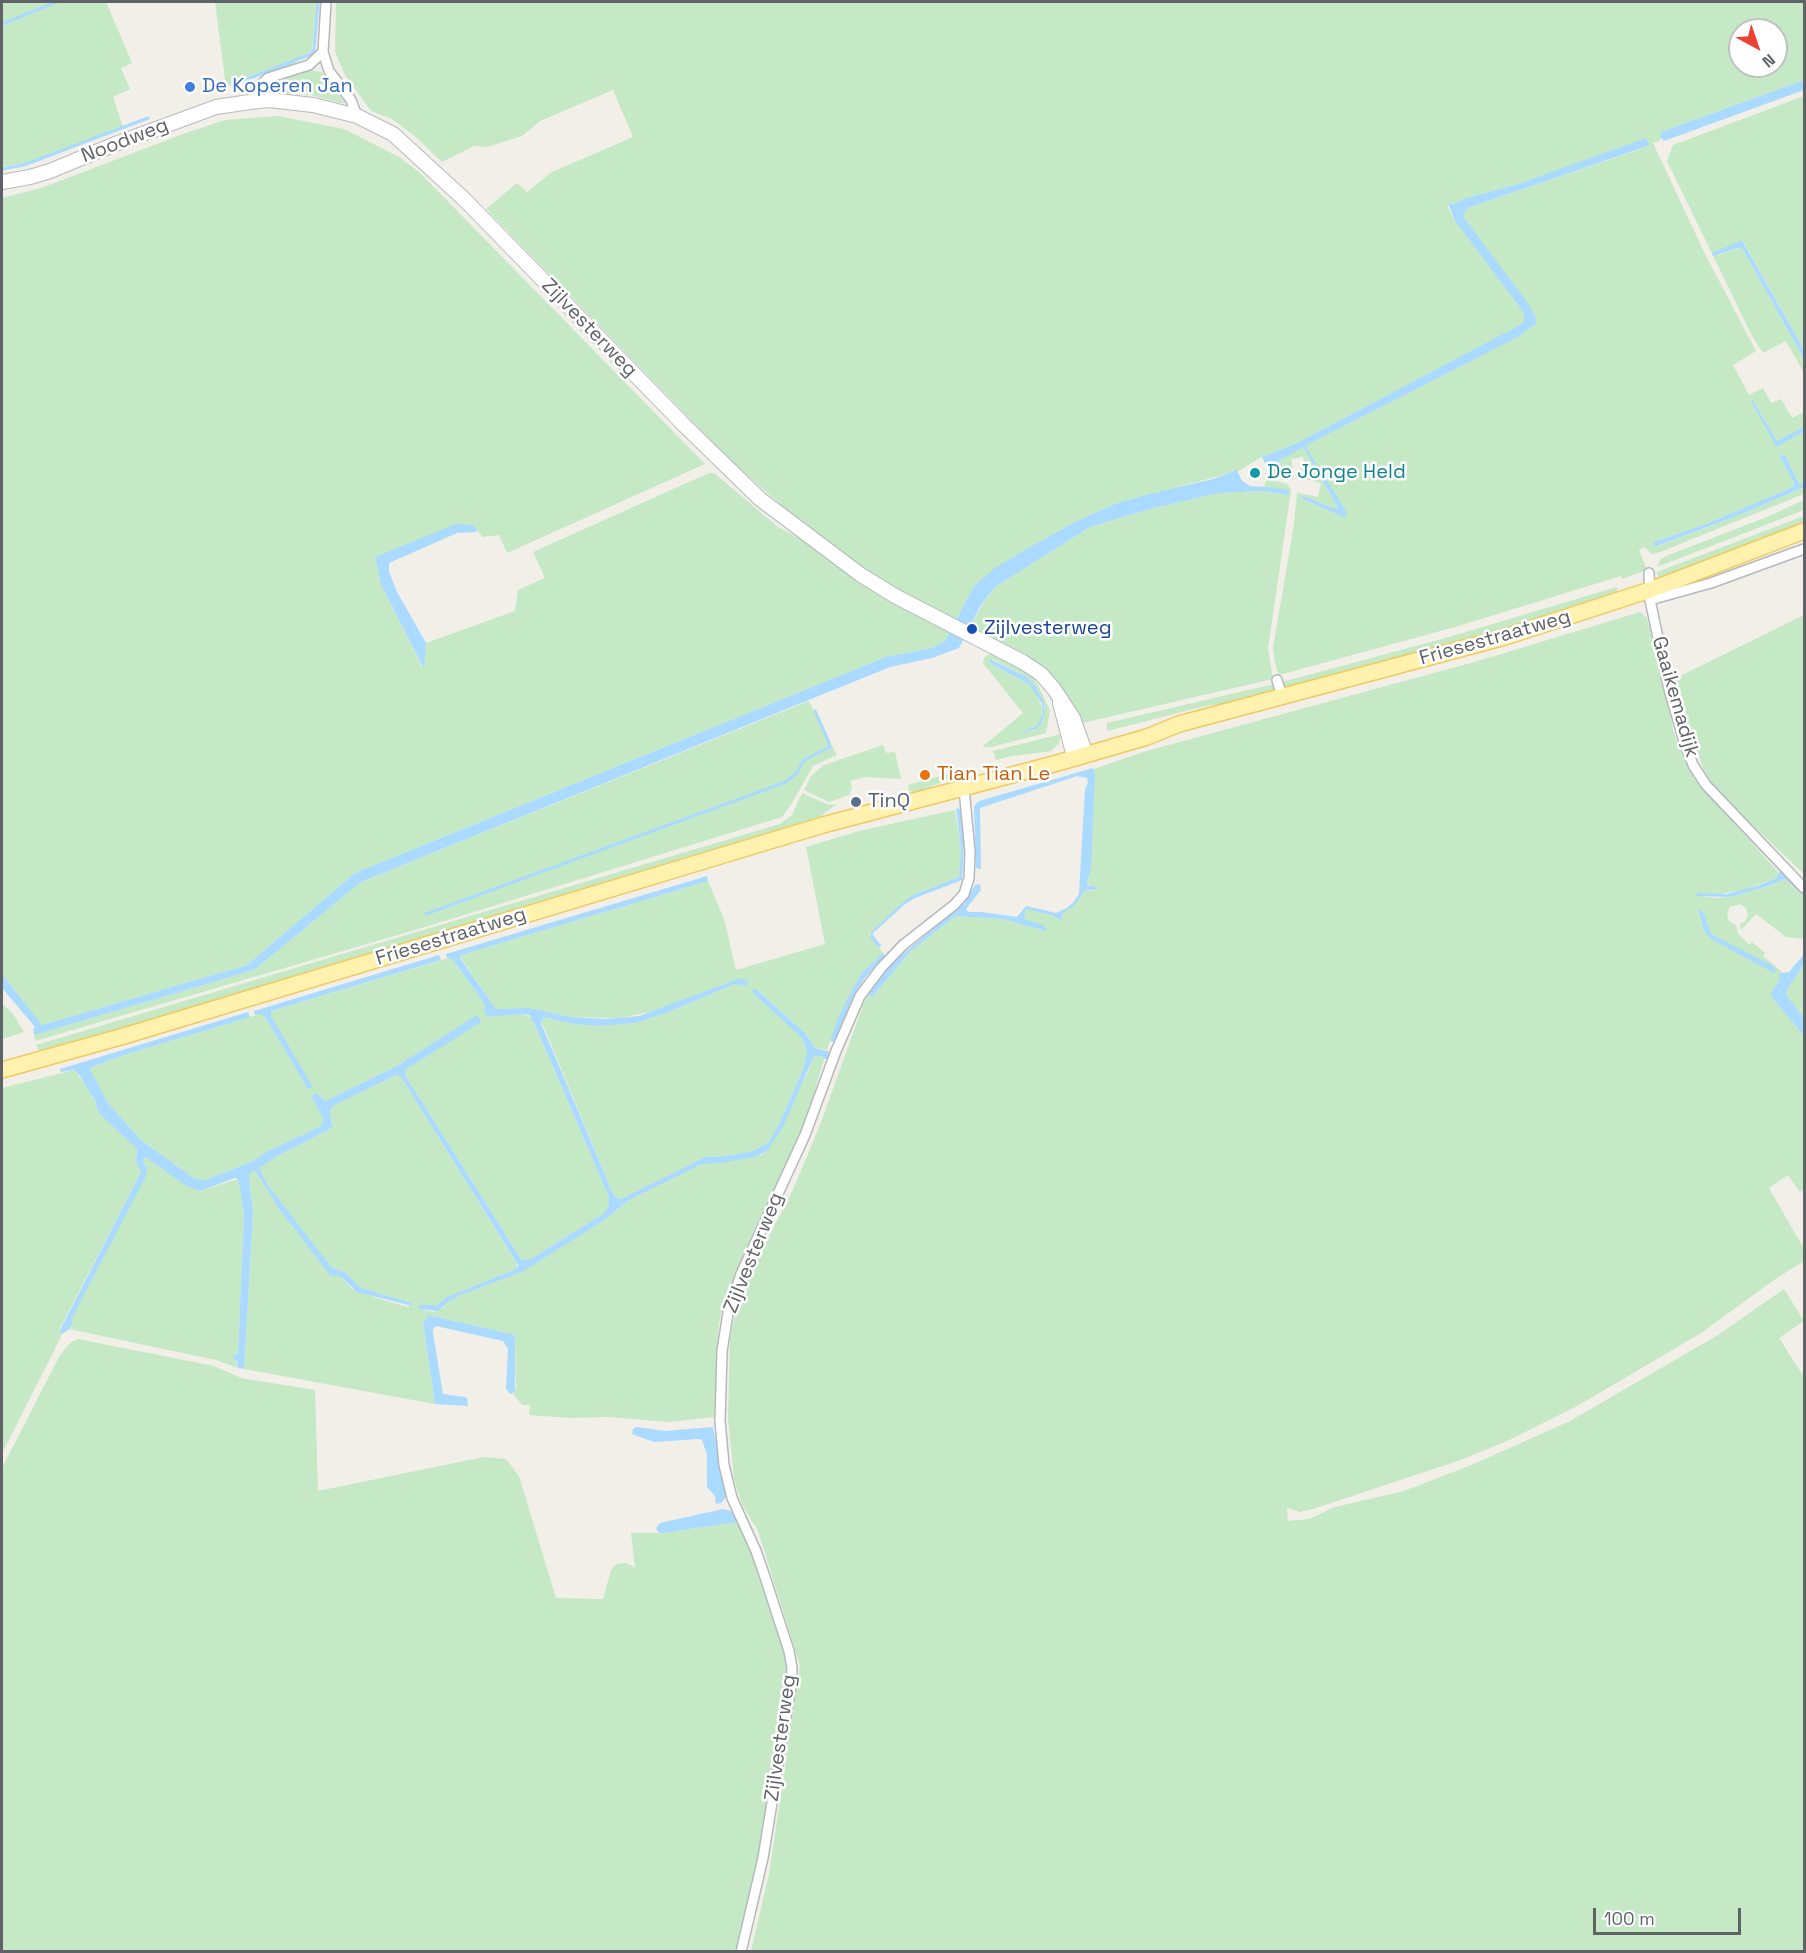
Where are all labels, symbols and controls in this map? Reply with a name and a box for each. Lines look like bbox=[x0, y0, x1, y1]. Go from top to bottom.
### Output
north arrow bbox=[1728, 18, 1788, 78]
text: N bbox=[1758, 49, 1779, 72]
place label: De Koperen Jan bbox=[202, 75, 353, 99]
marker: De Koperen Jan bbox=[183, 80, 197, 94]
street label: Noodweg bbox=[78, 113, 172, 169]
street label: Zijlvesterweg bbox=[536, 274, 642, 382]
place label: De Jonge Held bbox=[1267, 461, 1406, 485]
marker: De Jonge Held bbox=[1248, 466, 1262, 480]
street label: Friesestraatweg bbox=[1417, 605, 1573, 671]
place label: Zijlvesterweg bbox=[984, 617, 1112, 641]
marker: Zijlvesterweg bbox=[965, 622, 979, 636]
street label: Gaaikemadijk bbox=[1646, 634, 1704, 760]
place label: Tian Tian Le bbox=[937, 763, 1050, 787]
marker: Tian Tian Le bbox=[918, 768, 932, 782]
place label: TinQ bbox=[868, 790, 910, 814]
marker: TinQ bbox=[849, 795, 863, 809]
street label: Friesestraatweg bbox=[373, 903, 529, 971]
street label: Zijlvesterweg bbox=[719, 1189, 789, 1317]
street label: Zijlvesterweg bbox=[760, 1673, 802, 1803]
scale bar bbox=[1596, 1896, 1744, 1934]
text: 100 m bbox=[1604, 1907, 1655, 1930]

